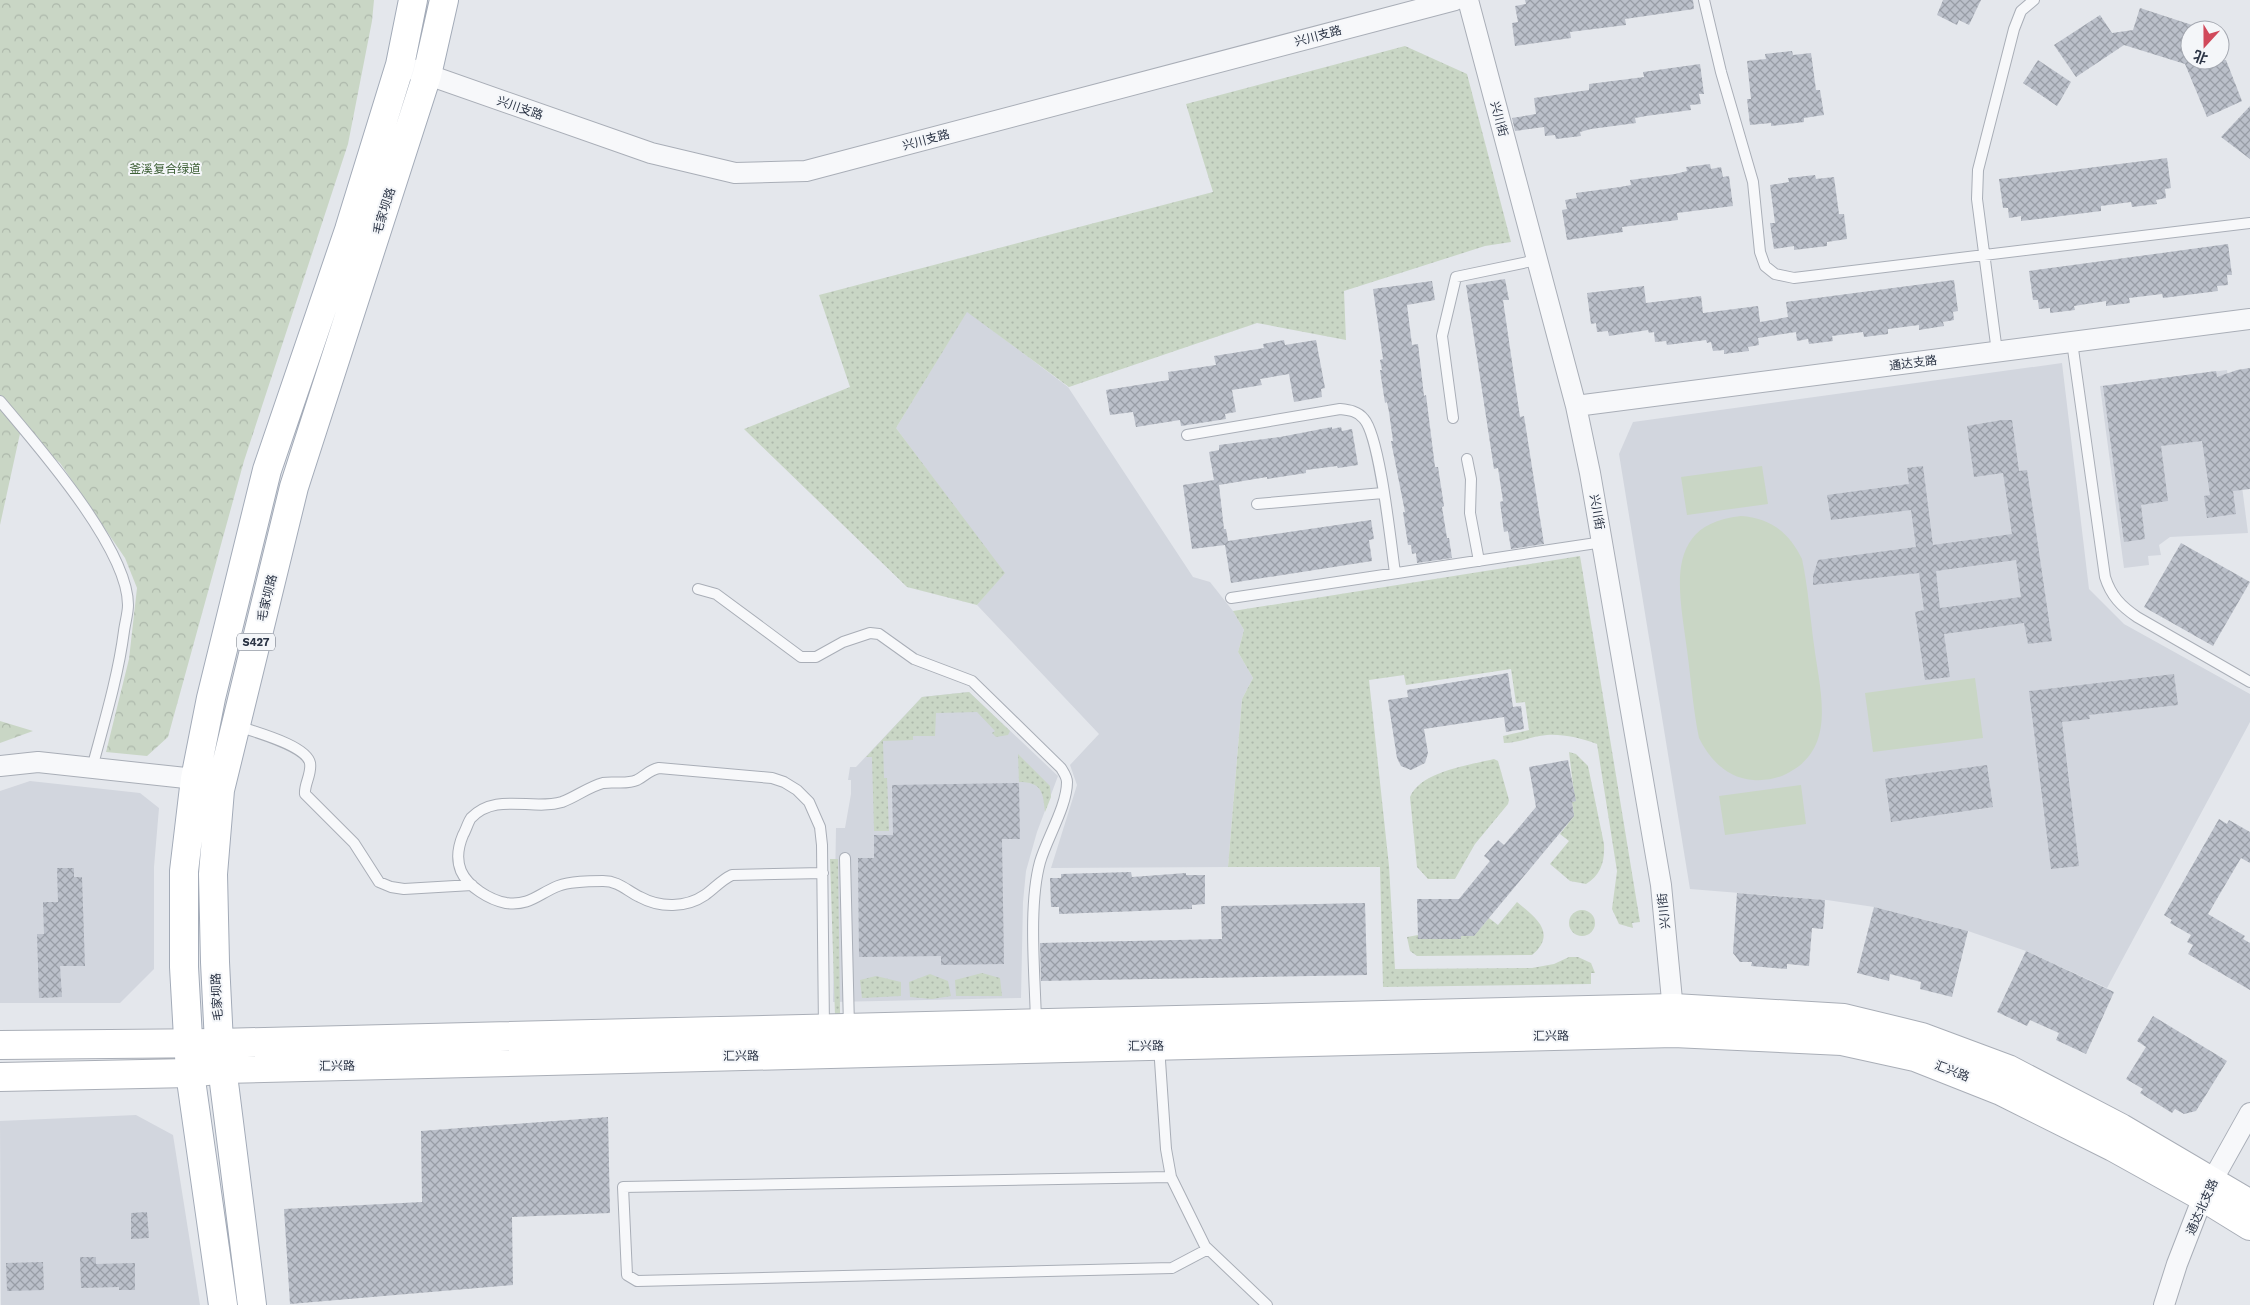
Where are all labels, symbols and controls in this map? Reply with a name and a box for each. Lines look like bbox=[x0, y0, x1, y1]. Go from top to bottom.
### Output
north arrow bbox=[2180, 20, 2230, 70]
street label: 兴川支路 bbox=[1293, 23, 1343, 49]
text: 北 bbox=[2191, 47, 2210, 67]
street label: 兴川支路 bbox=[495, 94, 545, 122]
street label: 兴川街 bbox=[1488, 100, 1510, 138]
street label: 兴川支路 bbox=[901, 127, 951, 153]
park label: 釜溪复合绿道 bbox=[129, 162, 201, 176]
street label: 毛家坝路 bbox=[370, 186, 398, 236]
street label: 通达支路 bbox=[1888, 353, 1938, 373]
street label: 兴川街 bbox=[1587, 493, 1607, 531]
street label: 毛家坝路 bbox=[254, 573, 280, 623]
road number: S427 bbox=[237, 634, 275, 650]
street label: 兴川街 bbox=[1655, 892, 1673, 930]
street label: 毛家坝路 bbox=[209, 973, 225, 1021]
street label: 汇兴路 bbox=[1533, 1029, 1569, 1043]
street label: 汇兴路 bbox=[1128, 1039, 1164, 1053]
street label: 汇兴路 bbox=[723, 1049, 759, 1063]
street label: 汇兴路 bbox=[1933, 1058, 1971, 1084]
street label: 汇兴路 bbox=[319, 1059, 355, 1073]
street label: 通达北支路 bbox=[2183, 1177, 2221, 1237]

